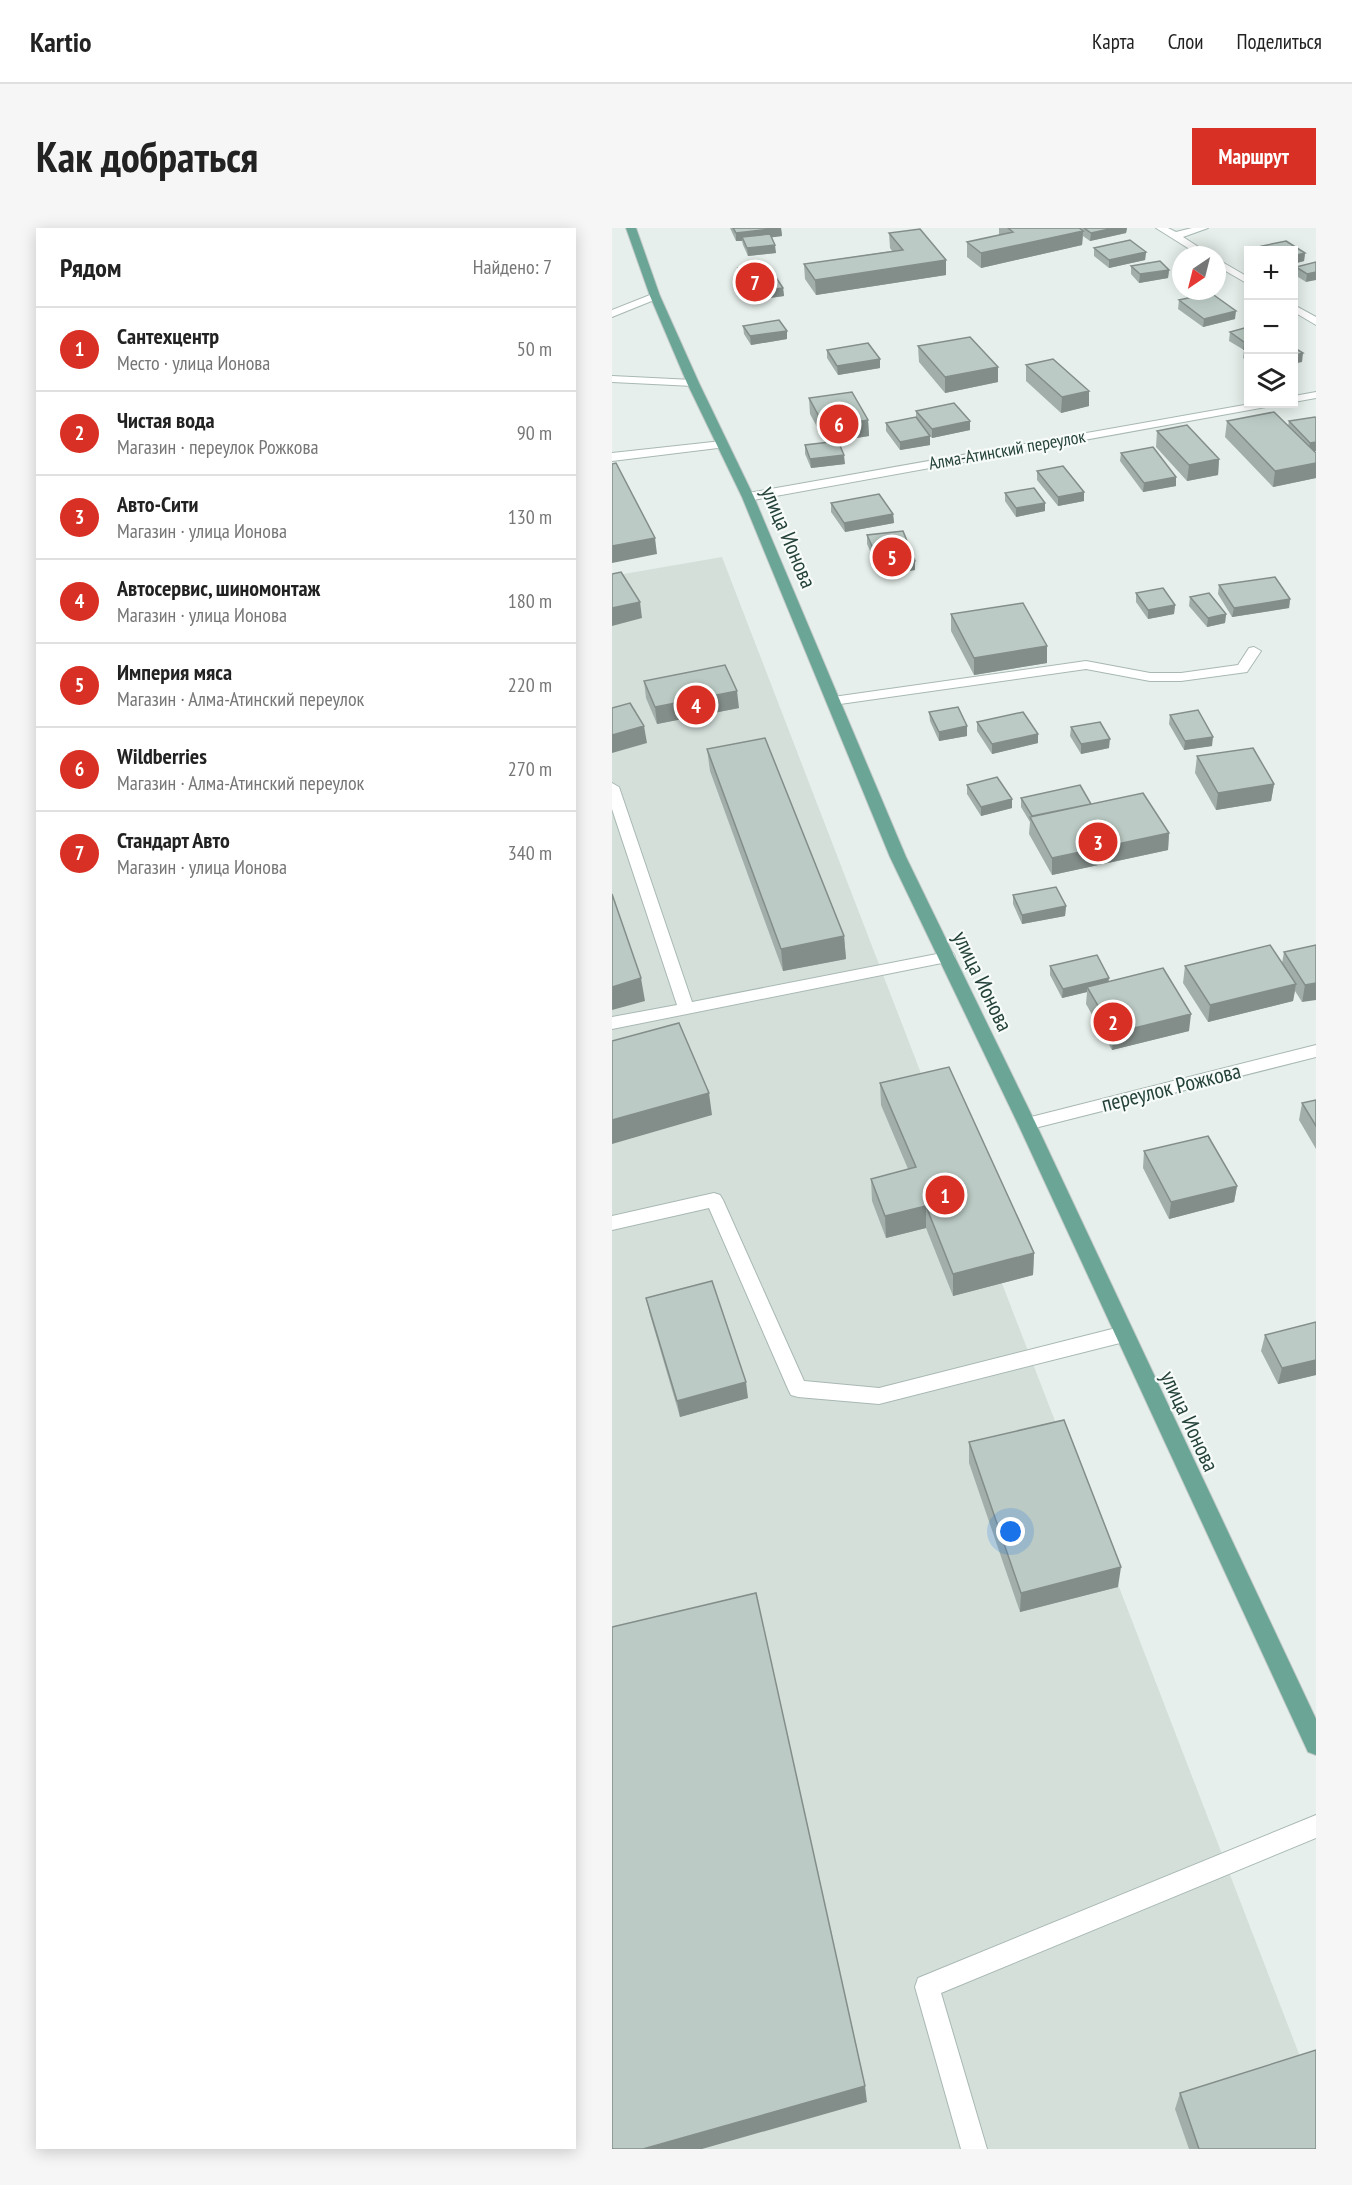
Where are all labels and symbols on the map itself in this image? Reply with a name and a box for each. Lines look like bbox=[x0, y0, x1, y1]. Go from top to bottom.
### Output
north arrow bbox=[1172, 246, 1226, 300]
pin: 7 bbox=[736, 260, 774, 304]
pin: 6 bbox=[820, 402, 858, 446]
street label: Алма-Атинский переулок bbox=[927, 424, 1087, 475]
street label: улица Ионова bbox=[755, 482, 823, 592]
pin: 5 bbox=[872, 534, 912, 580]
pin: 4 bbox=[676, 682, 716, 728]
pin: 3 bbox=[1078, 820, 1118, 864]
street label: улица Ионова bbox=[947, 926, 1019, 1036]
pin: 2 bbox=[1094, 1000, 1132, 1044]
street label: переулок Рожкова bbox=[1098, 1056, 1244, 1118]
pin: 1 bbox=[926, 1172, 964, 1218]
street label: улица Ионова bbox=[1154, 1366, 1226, 1476]
your location bbox=[996, 1517, 1025, 1546]

